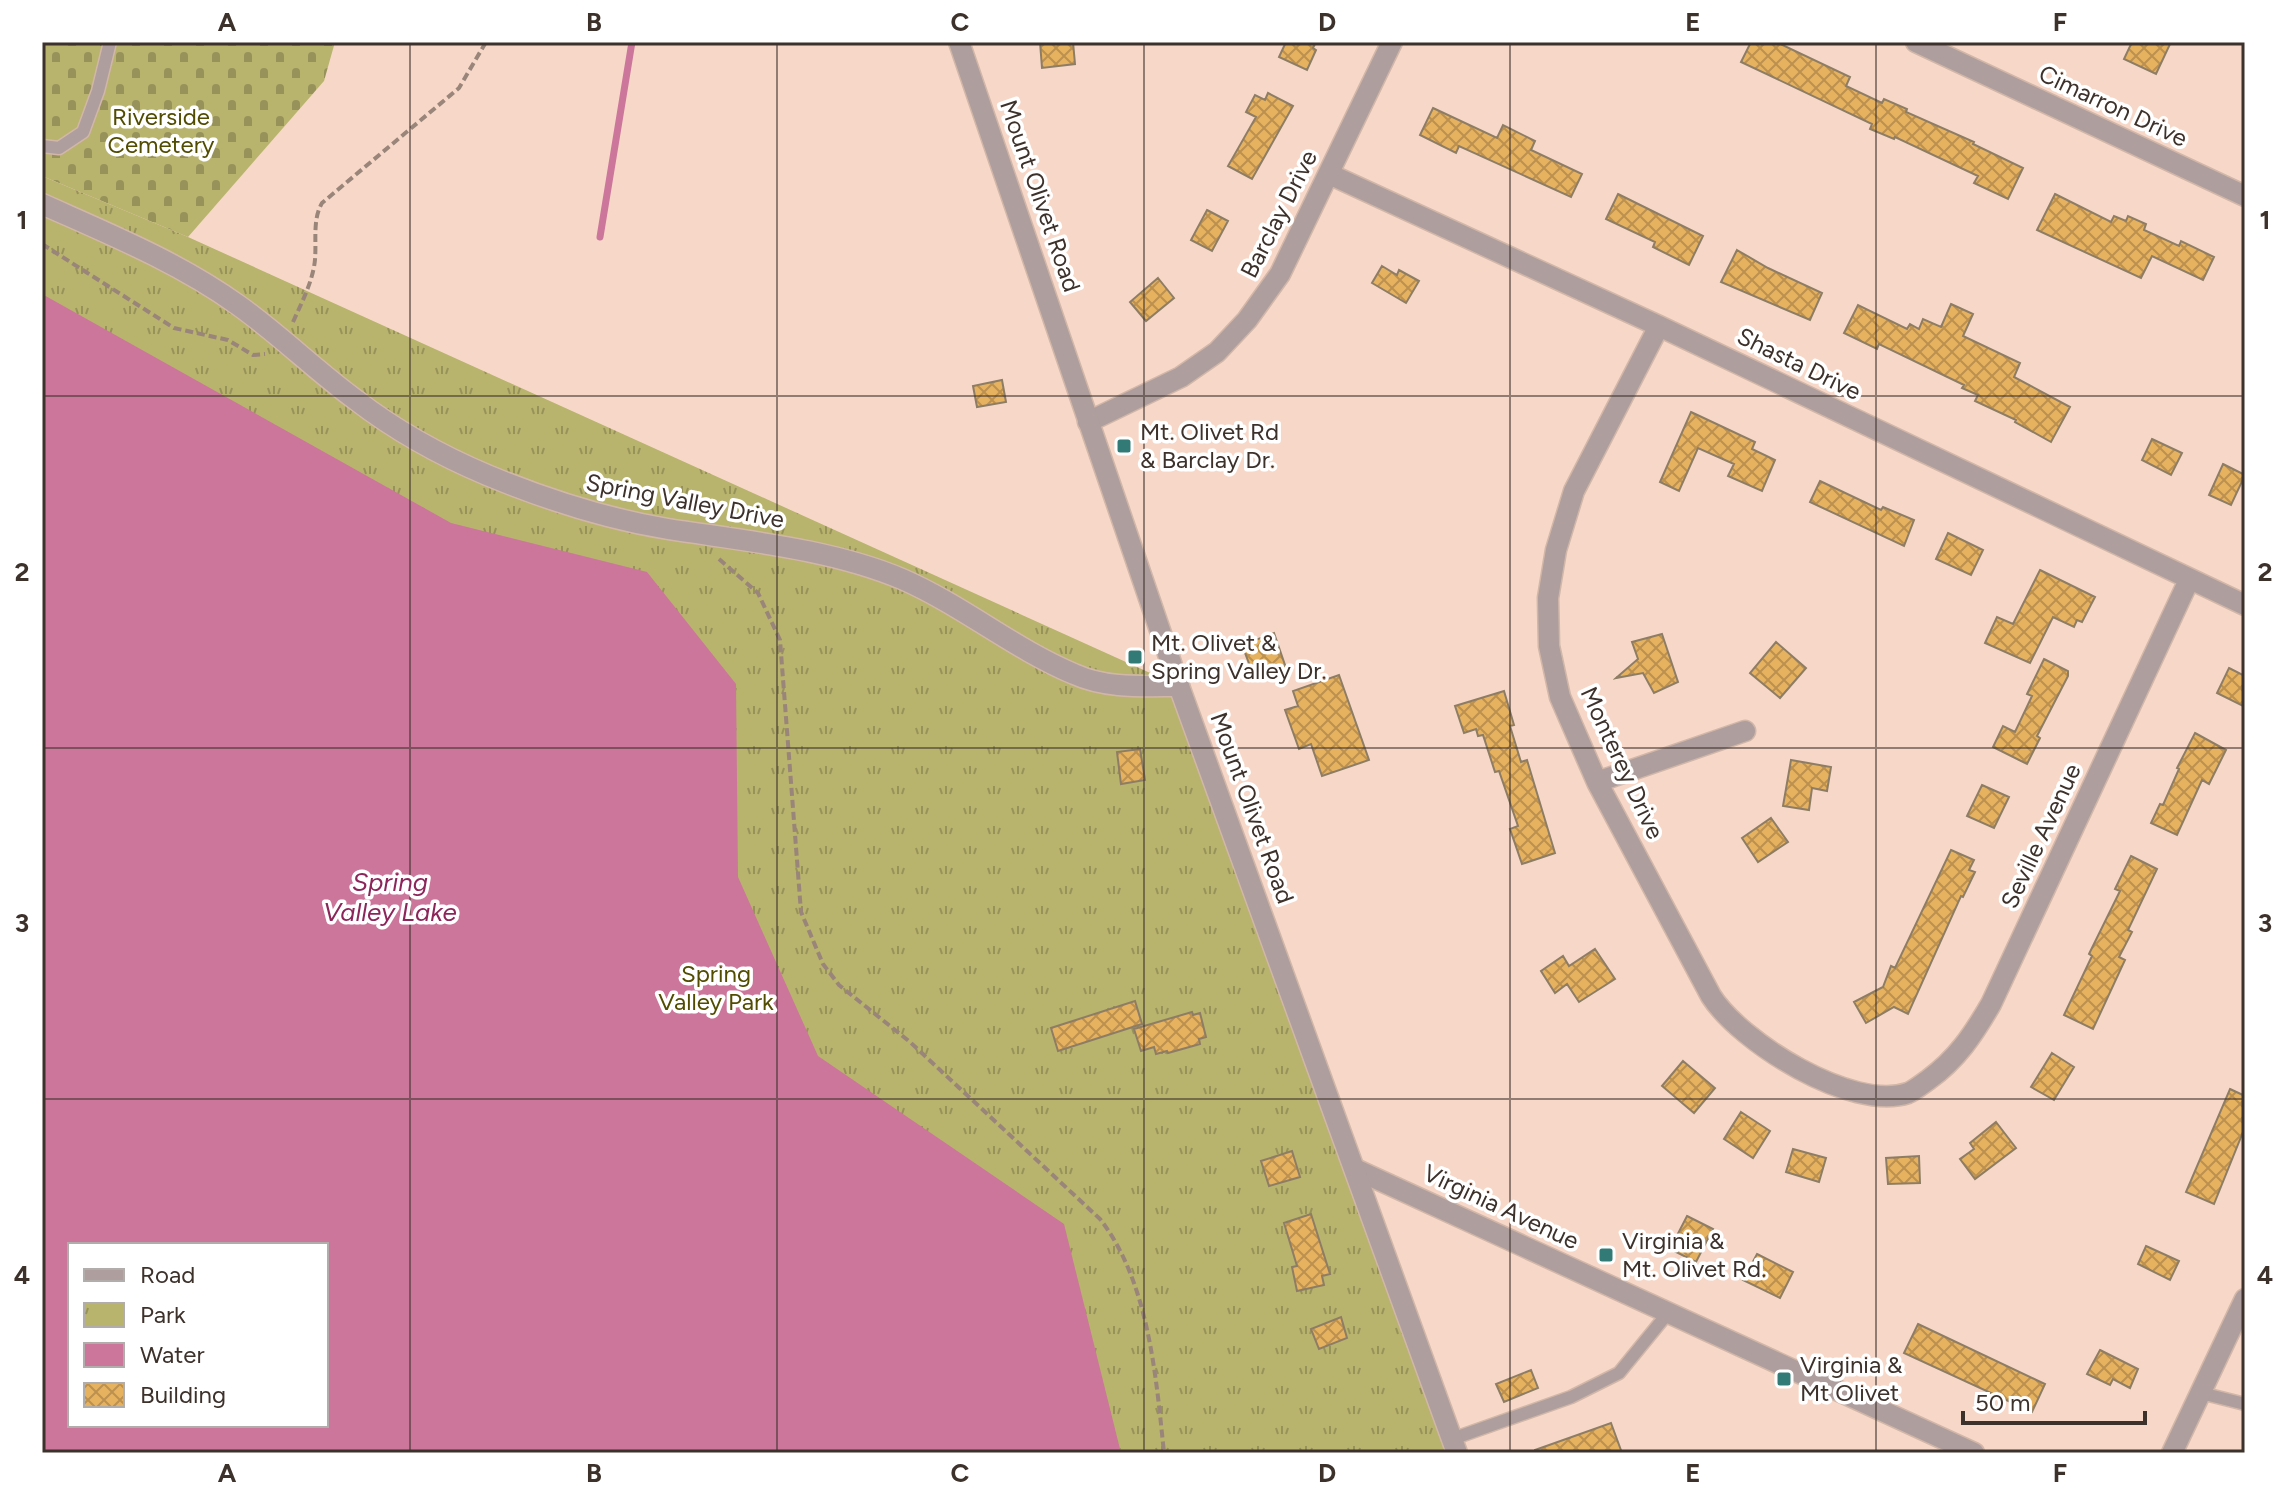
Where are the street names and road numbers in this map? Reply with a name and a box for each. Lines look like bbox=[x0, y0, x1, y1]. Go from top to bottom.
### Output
street label: Cimarron Drive bbox=[2034, 58, 2192, 153]
street label: Mount Olivet Road bbox=[994, 96, 1087, 296]
street label: Barclay Drive bbox=[1234, 145, 1323, 282]
street label: Shasta Drive bbox=[1733, 321, 1866, 406]
street label: Spring Valley Drive bbox=[584, 467, 787, 534]
street label: Monterey Drive bbox=[1575, 682, 1670, 844]
street label: Mount Olivet Road bbox=[1204, 708, 1300, 907]
street label: Seville Avenue bbox=[1994, 759, 2087, 913]
street label: Virginia Avenue bbox=[1419, 1158, 1584, 1255]

